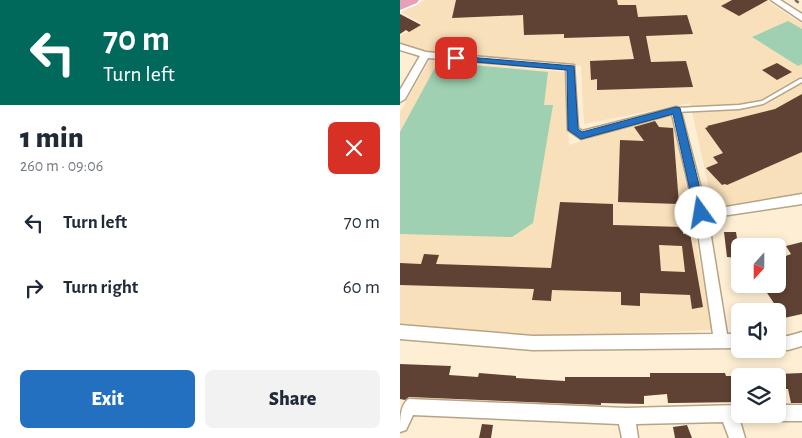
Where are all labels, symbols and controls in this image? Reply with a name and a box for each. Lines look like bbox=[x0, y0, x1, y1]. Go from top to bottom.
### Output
icon: left bbox=[20, 20, 85, 85]
text: 70 m bbox=[103, 22, 170, 57]
pin bbox=[435, 37, 477, 79]
icon: arrive bbox=[442, 44, 470, 72]
text: Turn left bbox=[103, 63, 175, 85]
button: close bbox=[328, 122, 380, 174]
text: 1 min bbox=[20, 123, 84, 153]
text: 260 m · 09:06 bbox=[20, 158, 103, 174]
position arrow bbox=[674, 186, 726, 238]
icon: left bbox=[20, 209, 48, 237]
text: Turn left bbox=[63, 213, 127, 232]
text: 70 m bbox=[344, 213, 380, 232]
north arrow bbox=[731, 238, 786, 292]
map controls bbox=[731, 238, 786, 423]
icon: right bbox=[20, 274, 48, 302]
text: Turn right bbox=[63, 278, 138, 297]
text: 60 m bbox=[343, 278, 380, 297]
button: sound bbox=[731, 303, 786, 358]
button: layers bbox=[731, 368, 786, 423]
button: Exit bbox=[20, 370, 195, 428]
button: Share bbox=[205, 370, 380, 428]

